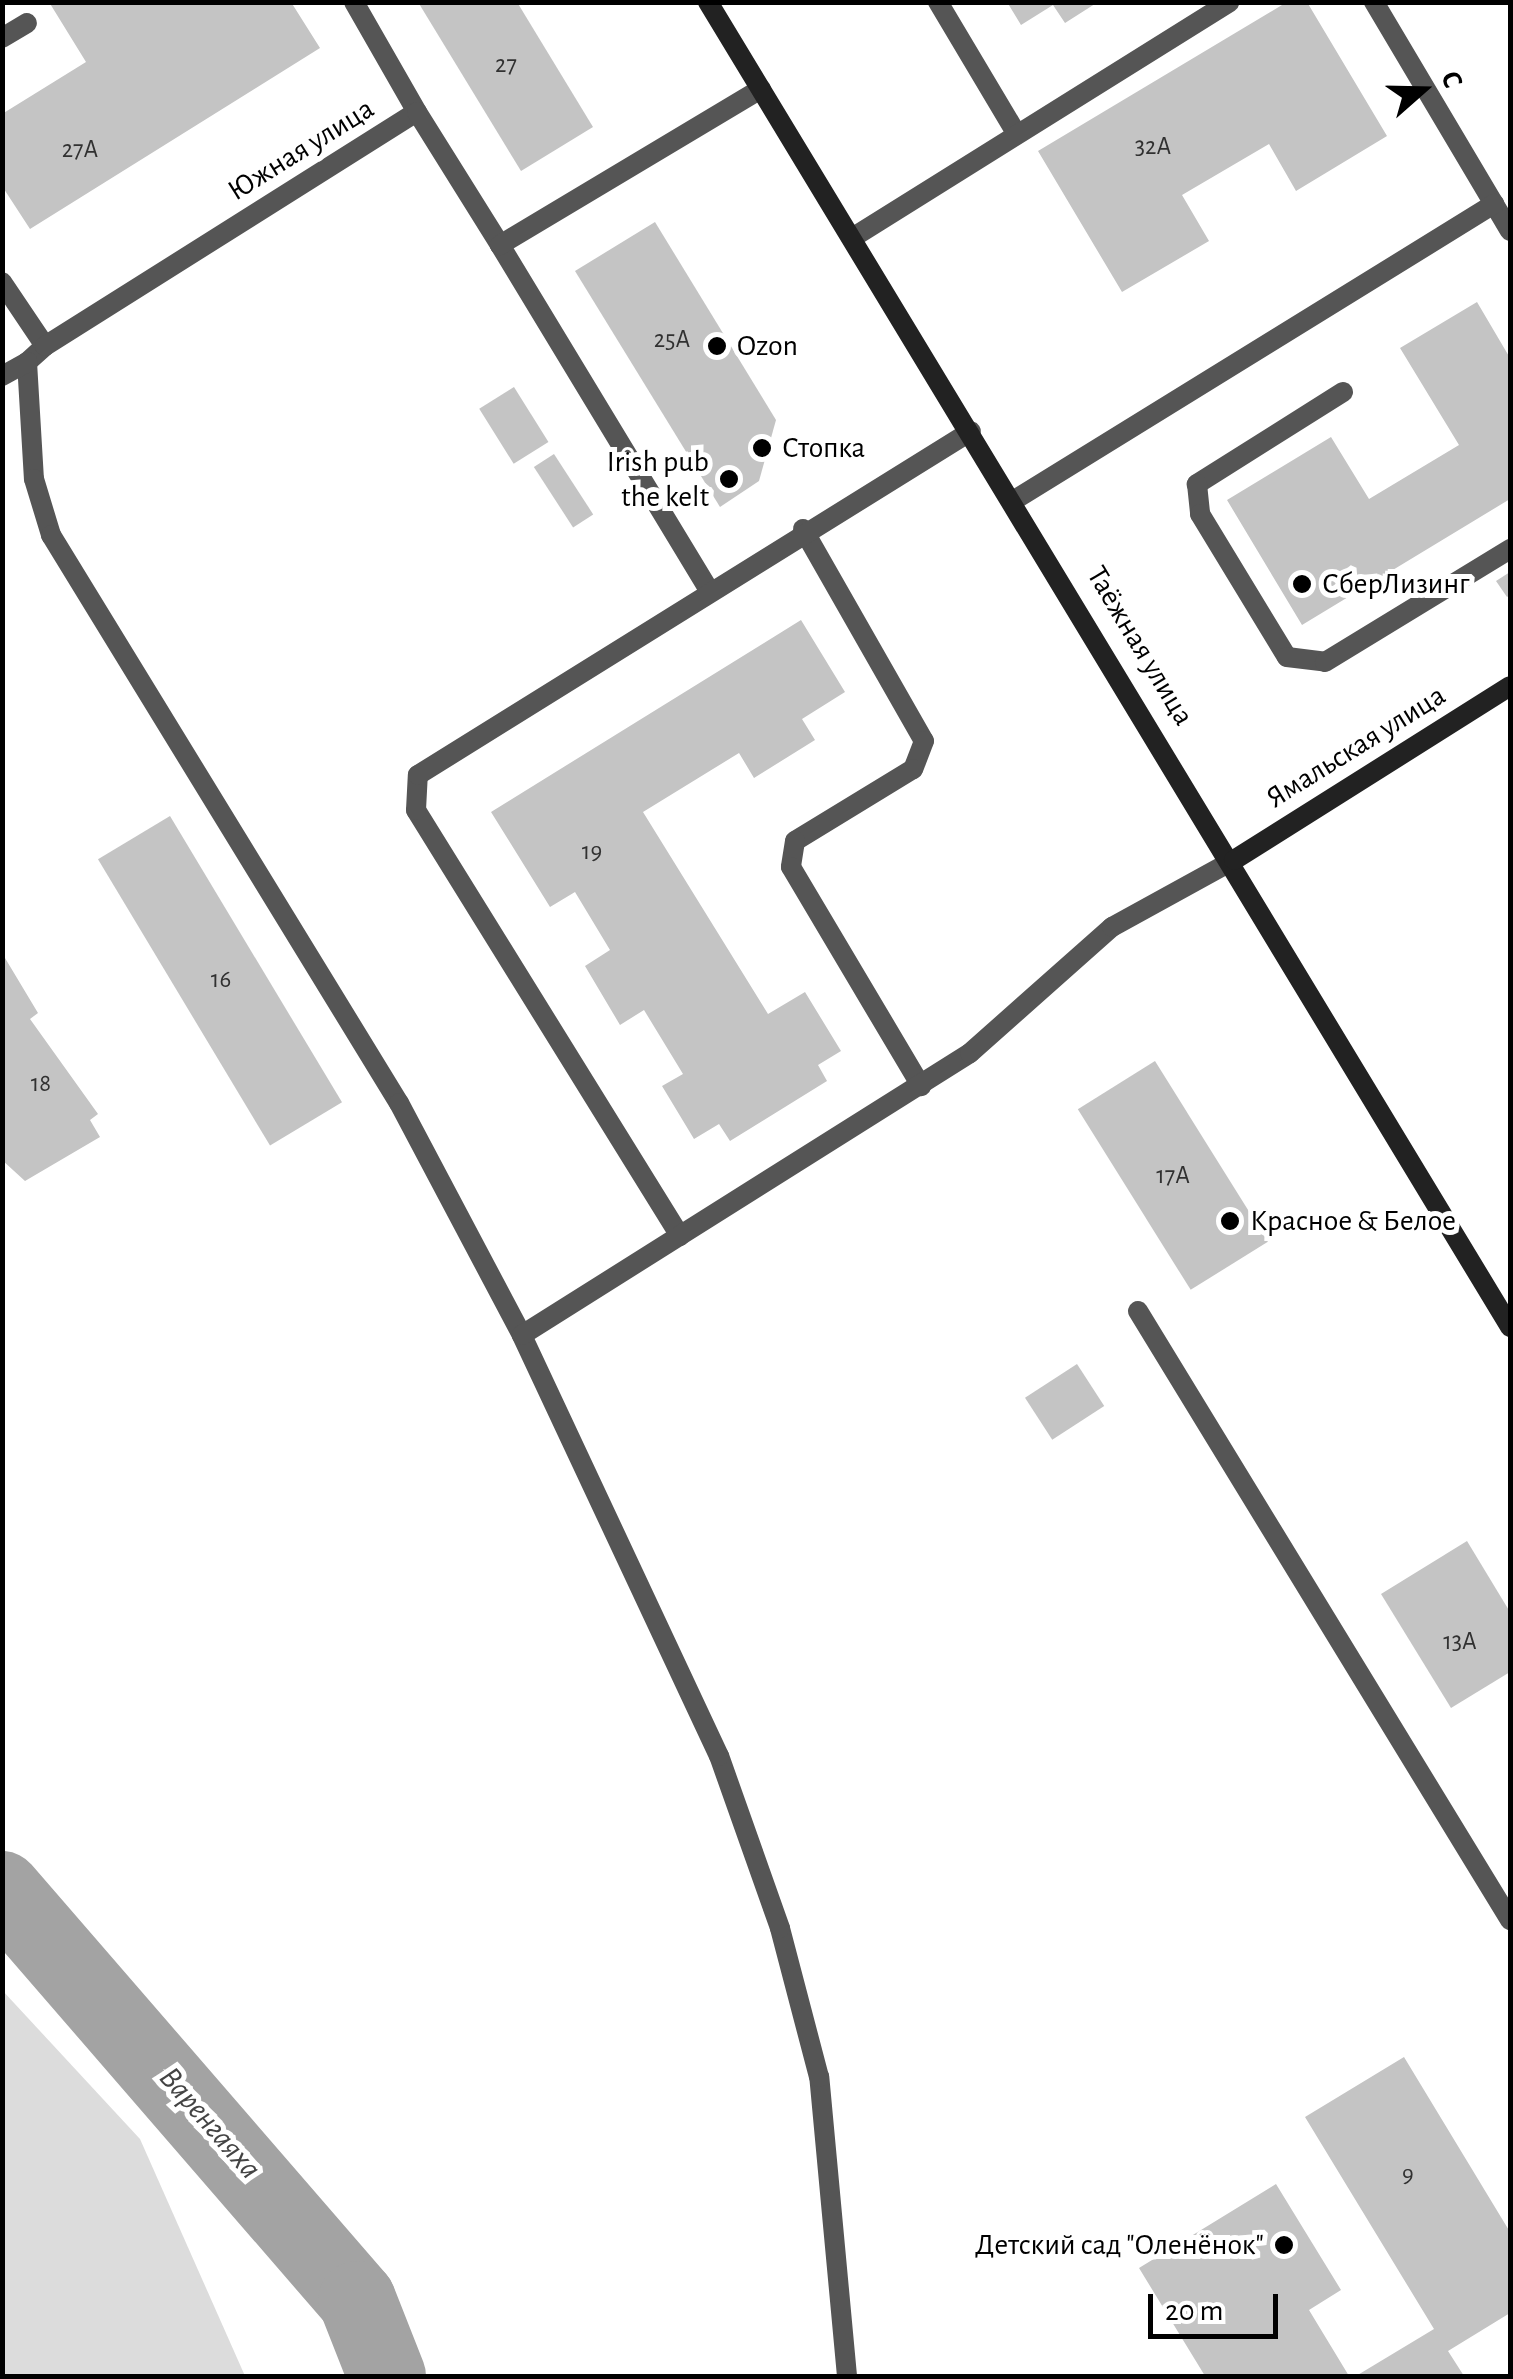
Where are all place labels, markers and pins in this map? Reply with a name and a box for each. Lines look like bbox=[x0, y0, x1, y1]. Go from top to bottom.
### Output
place label: Ozon bbox=[737, 328, 798, 364]
marker: Ozon bbox=[706, 335, 728, 357]
place label: Стопка bbox=[782, 430, 865, 466]
marker: Стопка bbox=[751, 437, 773, 459]
place label: Irish pub the kelt bbox=[607, 444, 709, 514]
marker: Irish pub the kelt bbox=[718, 468, 740, 490]
place label: СберЛизинг bbox=[1322, 566, 1469, 602]
marker: СберЛизинг bbox=[1291, 573, 1313, 595]
place label: Красное & Белое bbox=[1250, 1203, 1456, 1239]
marker: Красное & Белое bbox=[1219, 1210, 1241, 1232]
place label: Детский сад "Оленёнок" bbox=[975, 2227, 1264, 2263]
marker: Детский сад "Оленёнок" bbox=[1273, 2234, 1295, 2256]

